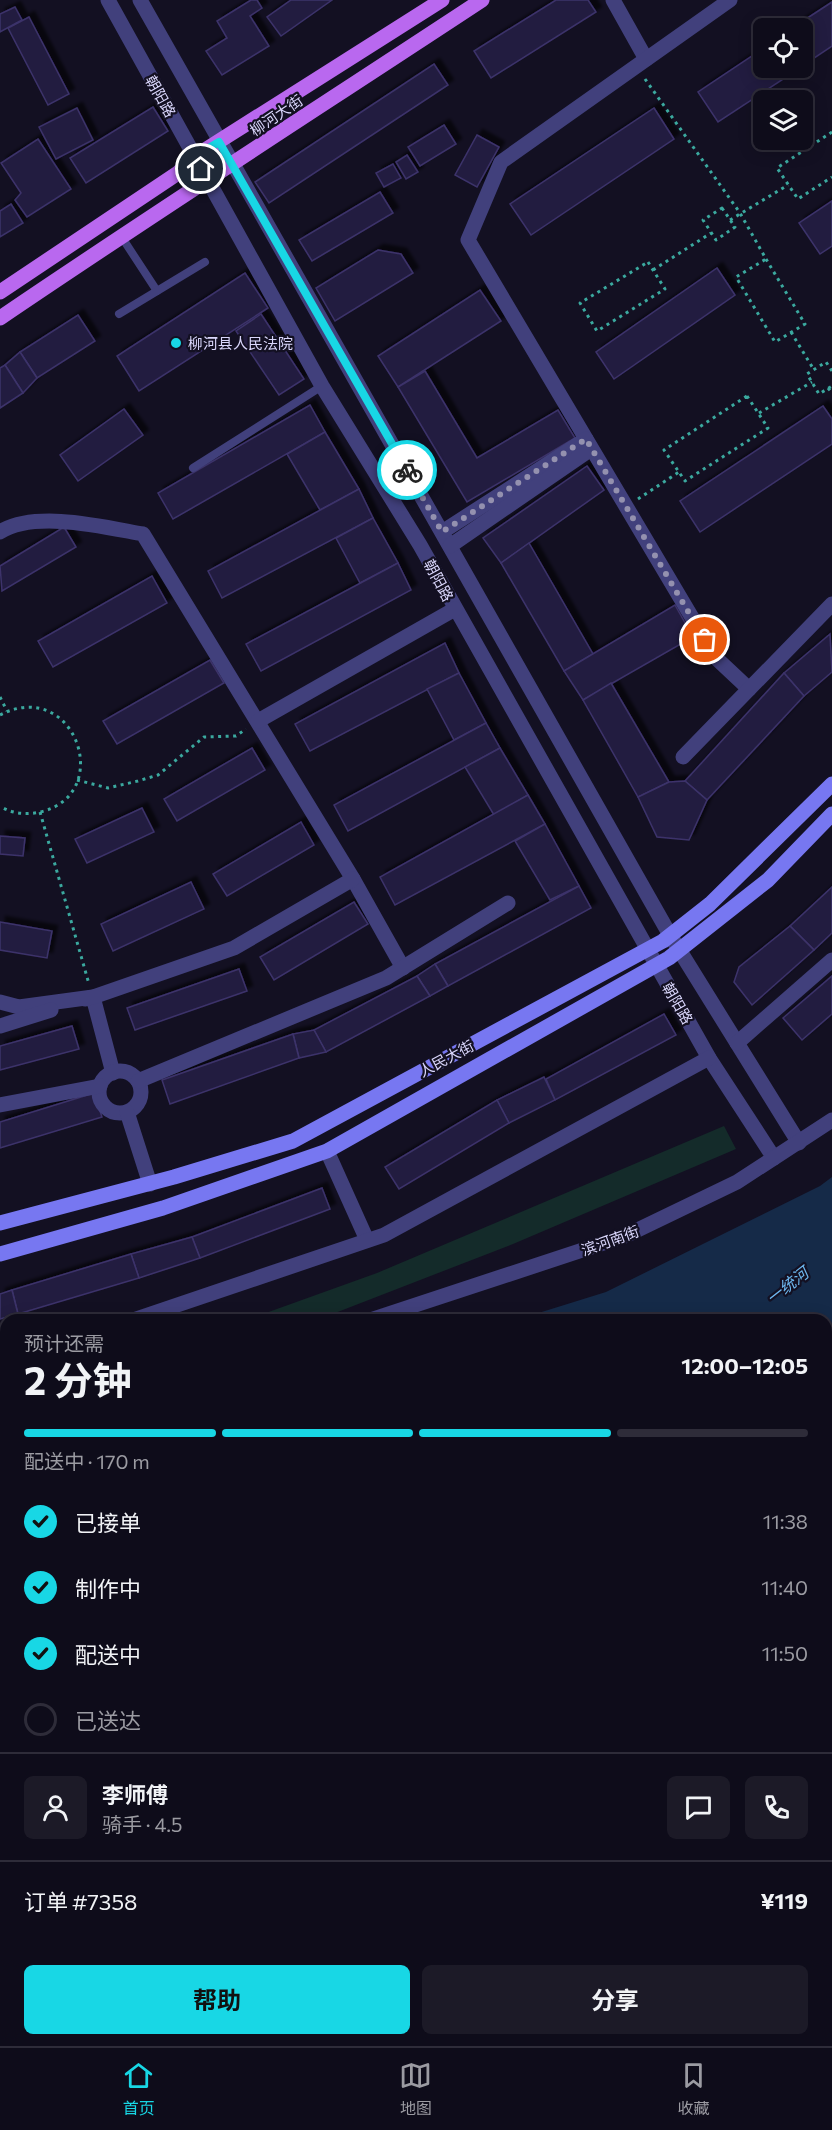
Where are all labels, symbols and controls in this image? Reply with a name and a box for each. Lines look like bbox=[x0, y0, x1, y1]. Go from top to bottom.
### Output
map controls bbox=[753, 18, 813, 150]
button: locate bbox=[753, 18, 813, 78]
street label: 朝阳路 bbox=[142, 72, 180, 120]
button: layers bbox=[753, 90, 813, 150]
street label: 柳河大街 bbox=[246, 91, 306, 139]
pin bbox=[175, 143, 226, 194]
icon: home bbox=[184, 152, 217, 185]
place label: 柳河县人民法院 bbox=[188, 334, 293, 352]
marker: 柳河县人民法院 bbox=[169, 336, 183, 350]
courier bbox=[377, 440, 437, 500]
icon: bike bbox=[391, 454, 424, 487]
street label: 朝阳路 bbox=[420, 556, 458, 604]
pin bbox=[679, 614, 730, 665]
icon: bag bbox=[688, 623, 721, 656]
street label: 朝阳路 bbox=[659, 979, 697, 1027]
street label: 人民大街 bbox=[415, 1036, 477, 1080]
street label: 滨河南街 bbox=[579, 1221, 641, 1259]
water label: 一统河 bbox=[762, 1261, 814, 1307]
text: 预计还需 bbox=[24, 1331, 104, 1355]
text: 12:00–12:05 bbox=[681, 1352, 808, 1379]
text: 2 分钟 bbox=[24, 1355, 132, 1403]
text: 配送中 · 170 m bbox=[24, 1449, 150, 1473]
icon: check bbox=[24, 1505, 57, 1538]
text: 已接单 bbox=[75, 1509, 141, 1536]
text: 11:38 bbox=[763, 1509, 808, 1533]
icon: check bbox=[24, 1571, 57, 1604]
text: 制作中 bbox=[75, 1575, 141, 1602]
text: 11:40 bbox=[761, 1575, 808, 1599]
icon: check bbox=[24, 1637, 57, 1670]
text: 配送中 bbox=[75, 1641, 141, 1668]
text: 11:50 bbox=[762, 1641, 808, 1665]
text: 已送达 bbox=[75, 1707, 141, 1734]
button: person bbox=[24, 1776, 87, 1839]
button: chat bbox=[667, 1776, 730, 1839]
button: phone bbox=[745, 1776, 808, 1839]
text: 李师傅 bbox=[102, 1781, 168, 1808]
text: 骑手 · 4.5 bbox=[102, 1812, 182, 1836]
text: ¥119 bbox=[760, 1887, 808, 1914]
text: 订单 #7358 bbox=[24, 1888, 137, 1915]
button: 帮助 bbox=[24, 1965, 410, 2034]
button: 分享 bbox=[422, 1965, 808, 2034]
tab: 首页 bbox=[122, 2059, 155, 2119]
tab: 地图 bbox=[399, 2059, 432, 2119]
tab: 收藏 bbox=[677, 2059, 710, 2119]

